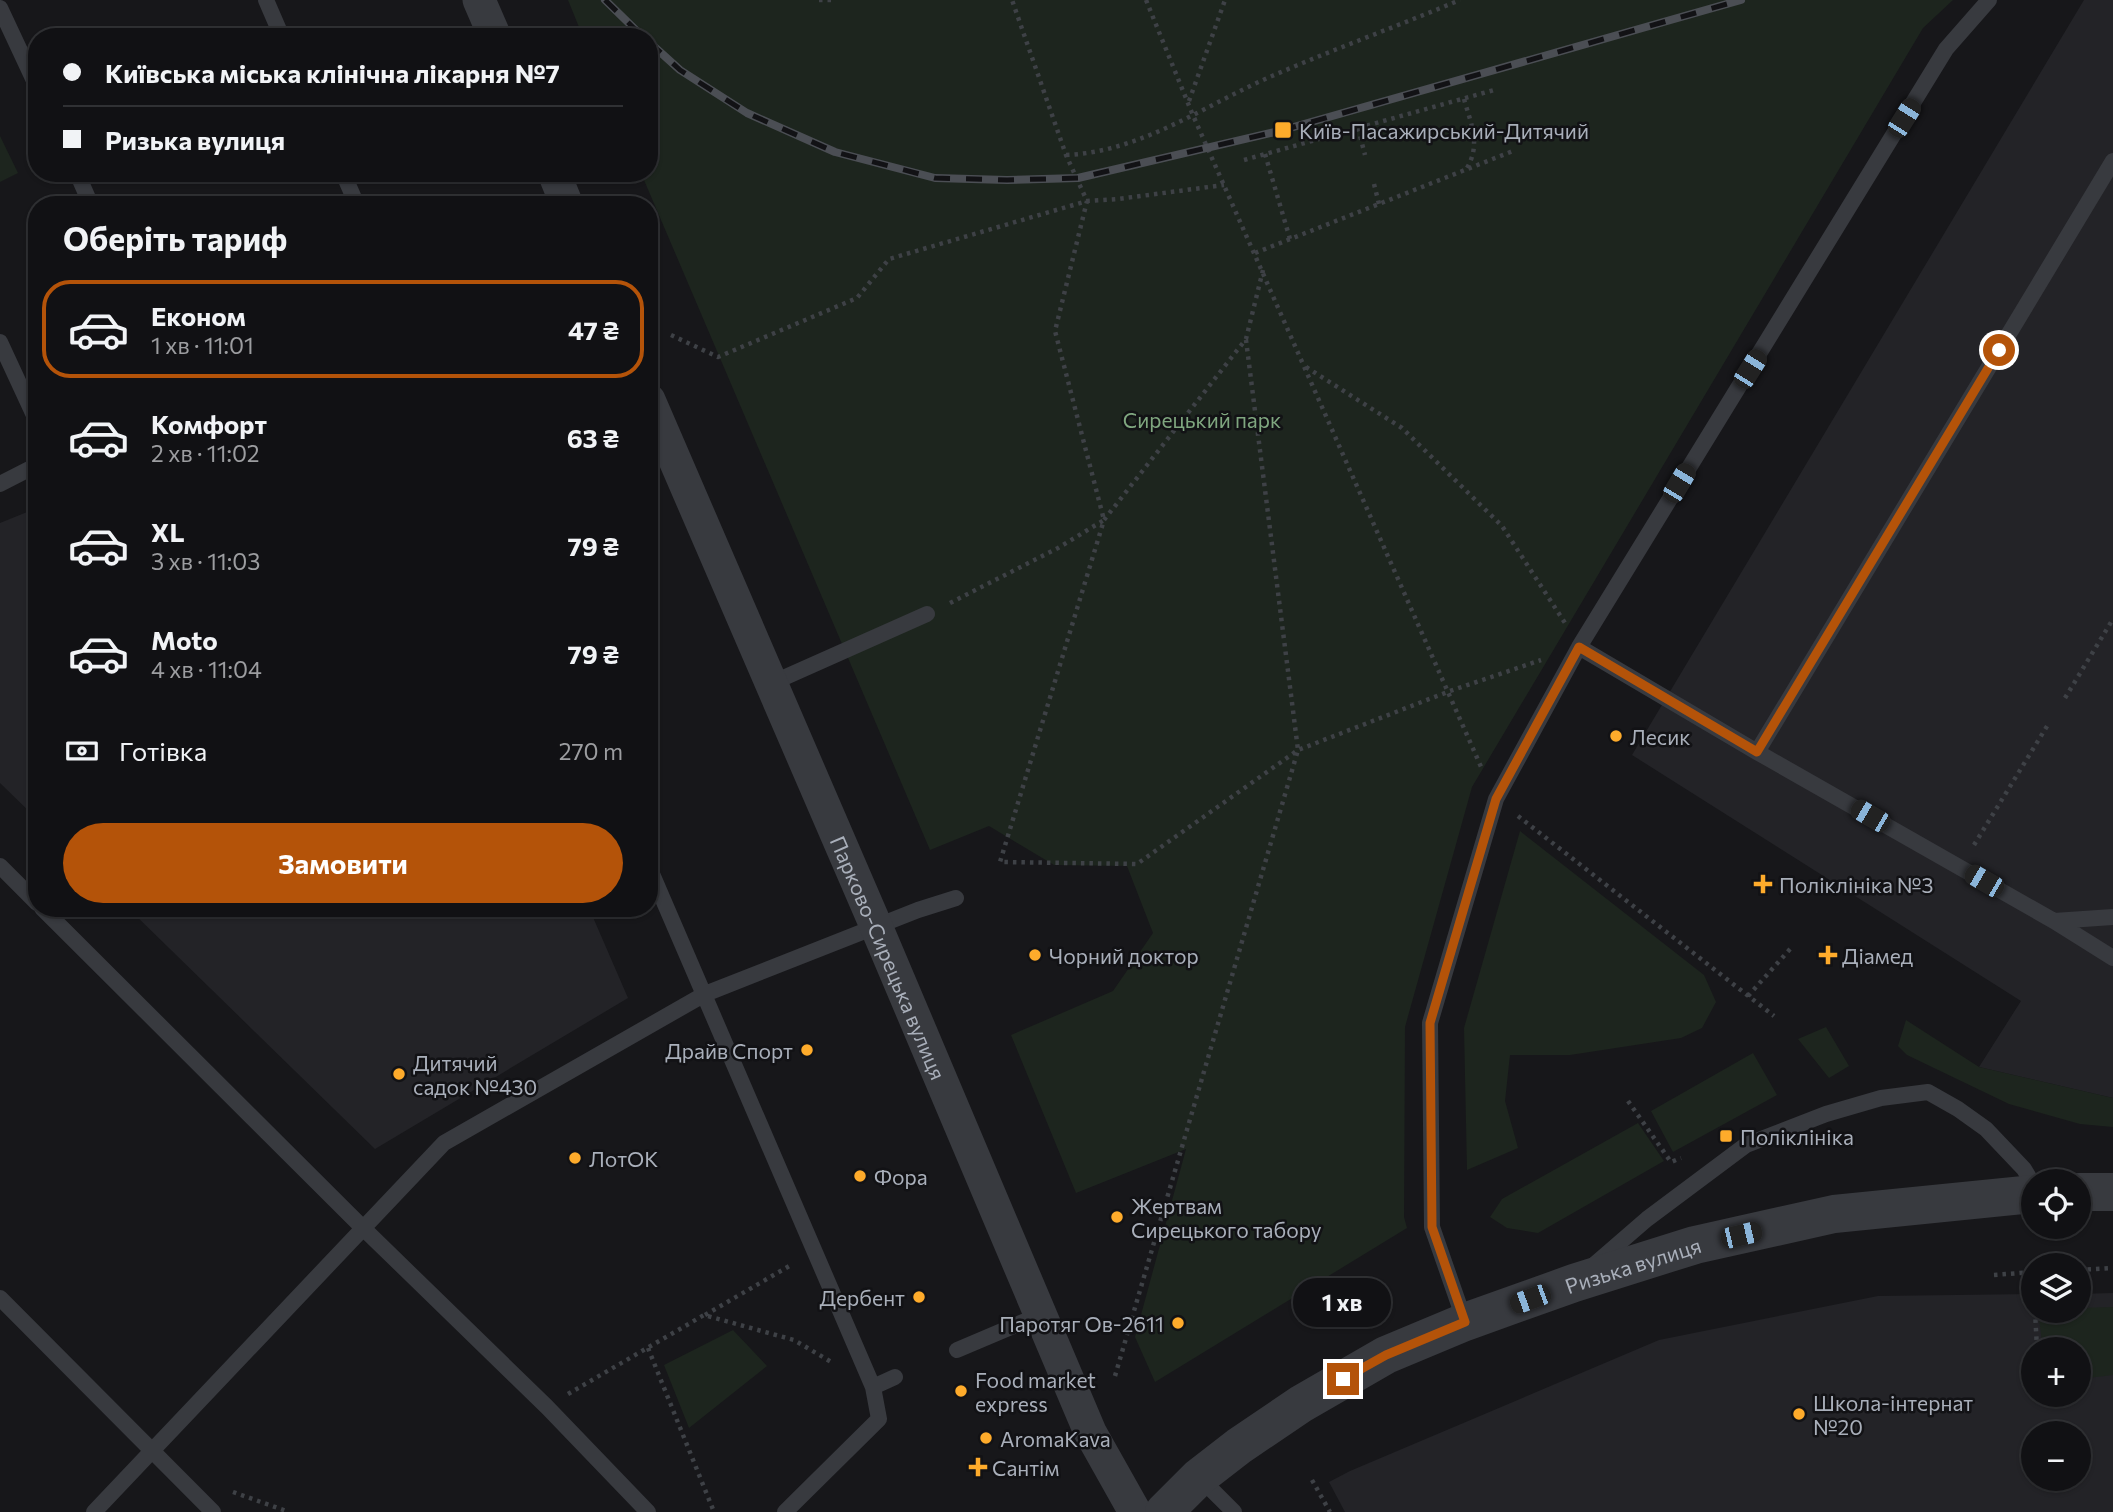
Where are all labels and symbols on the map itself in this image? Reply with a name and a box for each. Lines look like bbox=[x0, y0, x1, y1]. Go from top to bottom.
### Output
car bbox=[1884, 95, 1925, 141]
place label: Київ-Пасажирський-Дитячий bbox=[1299, 118, 1589, 143]
marker: Київ-Пасажирський-Дитячий bbox=[1273, 120, 1293, 140]
route start bbox=[1983, 334, 2015, 366]
car bbox=[1730, 346, 1771, 392]
park label: Сирецький парк bbox=[1123, 407, 1281, 432]
car bbox=[1660, 460, 1699, 506]
place label: Лесик bbox=[1630, 724, 1691, 749]
marker: Лесик bbox=[1608, 728, 1624, 744]
car bbox=[1847, 796, 1894, 836]
street label: Парково-Сирецька вулиця bbox=[826, 832, 952, 1083]
car bbox=[1961, 861, 2008, 901]
place label: Поліклініка №3 bbox=[1779, 872, 1933, 897]
marker: Поліклініка №3 bbox=[1753, 874, 1773, 894]
place label: Чорний доктор bbox=[1049, 943, 1199, 968]
place label: Діамед bbox=[1842, 943, 1913, 968]
marker: Чорний доктор bbox=[1027, 947, 1043, 963]
marker: Діамед bbox=[1820, 947, 1836, 963]
place label: Драйв Спорт bbox=[665, 1038, 793, 1063]
marker: Драйв Спорт bbox=[799, 1042, 815, 1058]
place label: Дитячий садок №430 bbox=[413, 1050, 537, 1099]
marker: Дитячий садок №430 bbox=[391, 1066, 407, 1082]
place label: Поліклініка bbox=[1740, 1124, 1854, 1149]
marker: Поліклініка bbox=[1718, 1128, 1734, 1144]
place label: ЛотОК bbox=[589, 1146, 658, 1171]
marker: ЛотОК bbox=[567, 1150, 583, 1166]
place label: Фора bbox=[874, 1164, 928, 1189]
marker: Фора bbox=[852, 1168, 868, 1184]
place label: Жертвам Сирецького табору bbox=[1131, 1193, 1322, 1242]
marker: Жертвам Сирецького табору bbox=[1109, 1209, 1125, 1225]
car bbox=[1719, 1220, 1764, 1250]
street label: Ризька вулиця bbox=[1561, 1232, 1704, 1298]
callout: 1 хв bbox=[1294, 1278, 1392, 1326]
car bbox=[1507, 1282, 1554, 1316]
place label: Дербент bbox=[820, 1285, 905, 1310]
marker: Дербент bbox=[911, 1289, 927, 1305]
place label: Паротяг Ов-2611 bbox=[999, 1311, 1164, 1336]
marker: Паротяг Ов-2611 bbox=[1170, 1315, 1186, 1331]
route end bbox=[1327, 1363, 1359, 1395]
place label: Food market express bbox=[975, 1367, 1096, 1416]
marker: Food market express bbox=[953, 1383, 969, 1399]
place label: Школа-інтернат №20 bbox=[1813, 1390, 1973, 1439]
marker: Школа-інтернат №20 bbox=[1791, 1406, 1807, 1422]
place label: AromaKava bbox=[1000, 1426, 1111, 1451]
marker: AromaKava bbox=[978, 1430, 994, 1446]
place label: Сантім bbox=[992, 1455, 1059, 1480]
marker: Сантім bbox=[970, 1459, 986, 1475]

